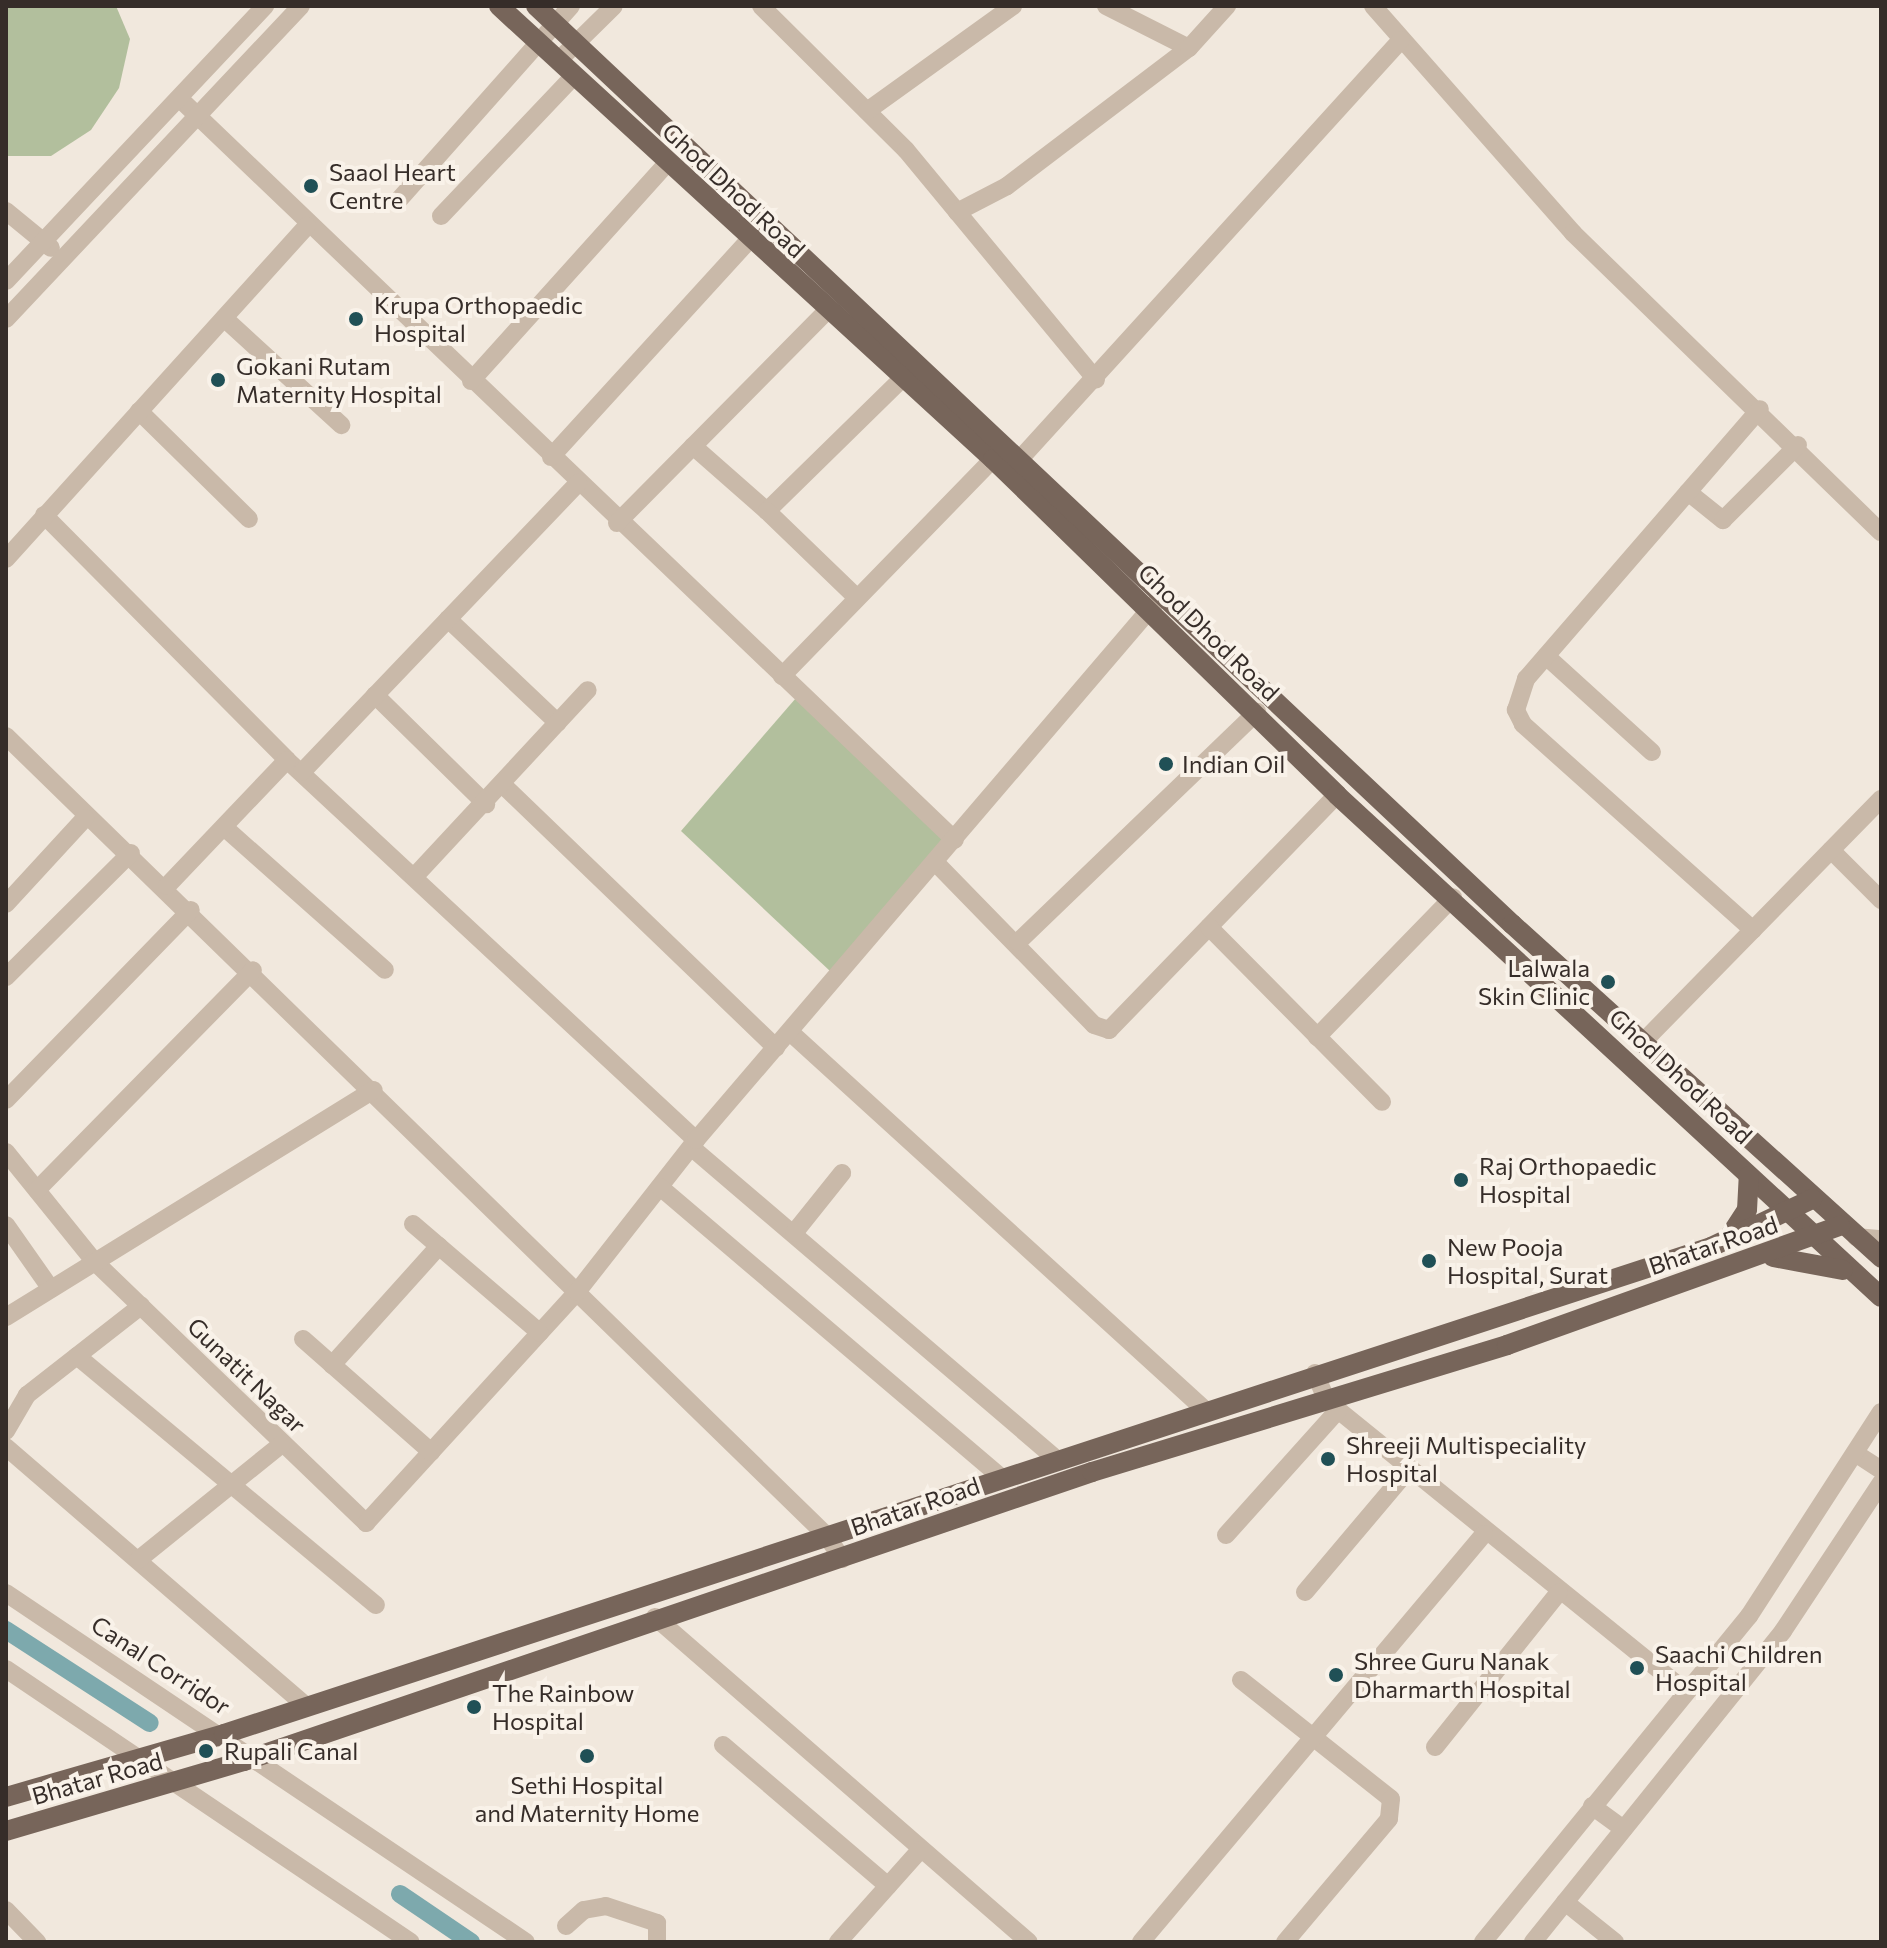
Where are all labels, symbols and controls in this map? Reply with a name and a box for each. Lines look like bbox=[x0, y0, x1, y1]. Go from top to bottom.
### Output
street label: Ghod Dhod Road bbox=[657, 117, 811, 263]
place label: Saaol Heart Centre bbox=[329, 158, 456, 214]
marker: Saaol Heart Centre bbox=[300, 175, 322, 197]
place label: Krupa Orthopaedic Hospital bbox=[374, 291, 583, 347]
marker: Krupa Orthopaedic Hospital bbox=[345, 308, 367, 330]
place label: Gokani Rutam Maternity Hospital bbox=[236, 352, 442, 408]
marker: Gokani Rutam Maternity Hospital bbox=[207, 369, 229, 391]
street label: Ghod Dhod Road bbox=[1133, 558, 1285, 706]
place label: Indian Oil bbox=[1182, 750, 1285, 778]
marker: Indian Oil bbox=[1157, 755, 1175, 773]
place label: Lalwala Skin Clinic bbox=[1478, 954, 1590, 1010]
marker: Lalwala Skin Clinic bbox=[1597, 971, 1619, 993]
street label: Ghod Dhod Road bbox=[1604, 1003, 1758, 1149]
place label: Raj Orthopaedic Hospital bbox=[1479, 1152, 1657, 1208]
marker: Raj Orthopaedic Hospital bbox=[1450, 1169, 1472, 1191]
street label: Bhatar Road bbox=[1645, 1210, 1781, 1280]
place label: New Pooja Hospital, Surat bbox=[1447, 1233, 1608, 1289]
marker: New Pooja Hospital, Surat bbox=[1418, 1250, 1440, 1272]
street label: Gunatit Nagar bbox=[182, 1311, 312, 1439]
place label: Shreeji Multispeciality Hospital bbox=[1346, 1431, 1587, 1487]
marker: Shreeji Multispeciality Hospital bbox=[1317, 1448, 1339, 1470]
street label: Bhatar Road bbox=[847, 1471, 983, 1541]
street label: Canal Corridor bbox=[86, 1609, 236, 1721]
place label: Saachi Children Hospital bbox=[1655, 1640, 1822, 1696]
place label: Shree Guru Nanak Dharmarth Hospital bbox=[1354, 1647, 1571, 1703]
marker: Saachi Children Hospital bbox=[1626, 1657, 1648, 1679]
marker: Shree Guru Nanak Dharmarth Hospital bbox=[1325, 1664, 1347, 1686]
place label: The Rainbow Hospital bbox=[492, 1679, 634, 1735]
marker: The Rainbow Hospital bbox=[463, 1696, 485, 1718]
place label: Rupali Canal bbox=[224, 1737, 358, 1765]
marker: Rupali Canal bbox=[195, 1740, 217, 1762]
marker: Sethi Hospital and Maternity Home bbox=[576, 1745, 598, 1767]
street label: Bhatar Road bbox=[28, 1746, 166, 1810]
place label: Sethi Hospital and Maternity Home bbox=[475, 1771, 699, 1827]

